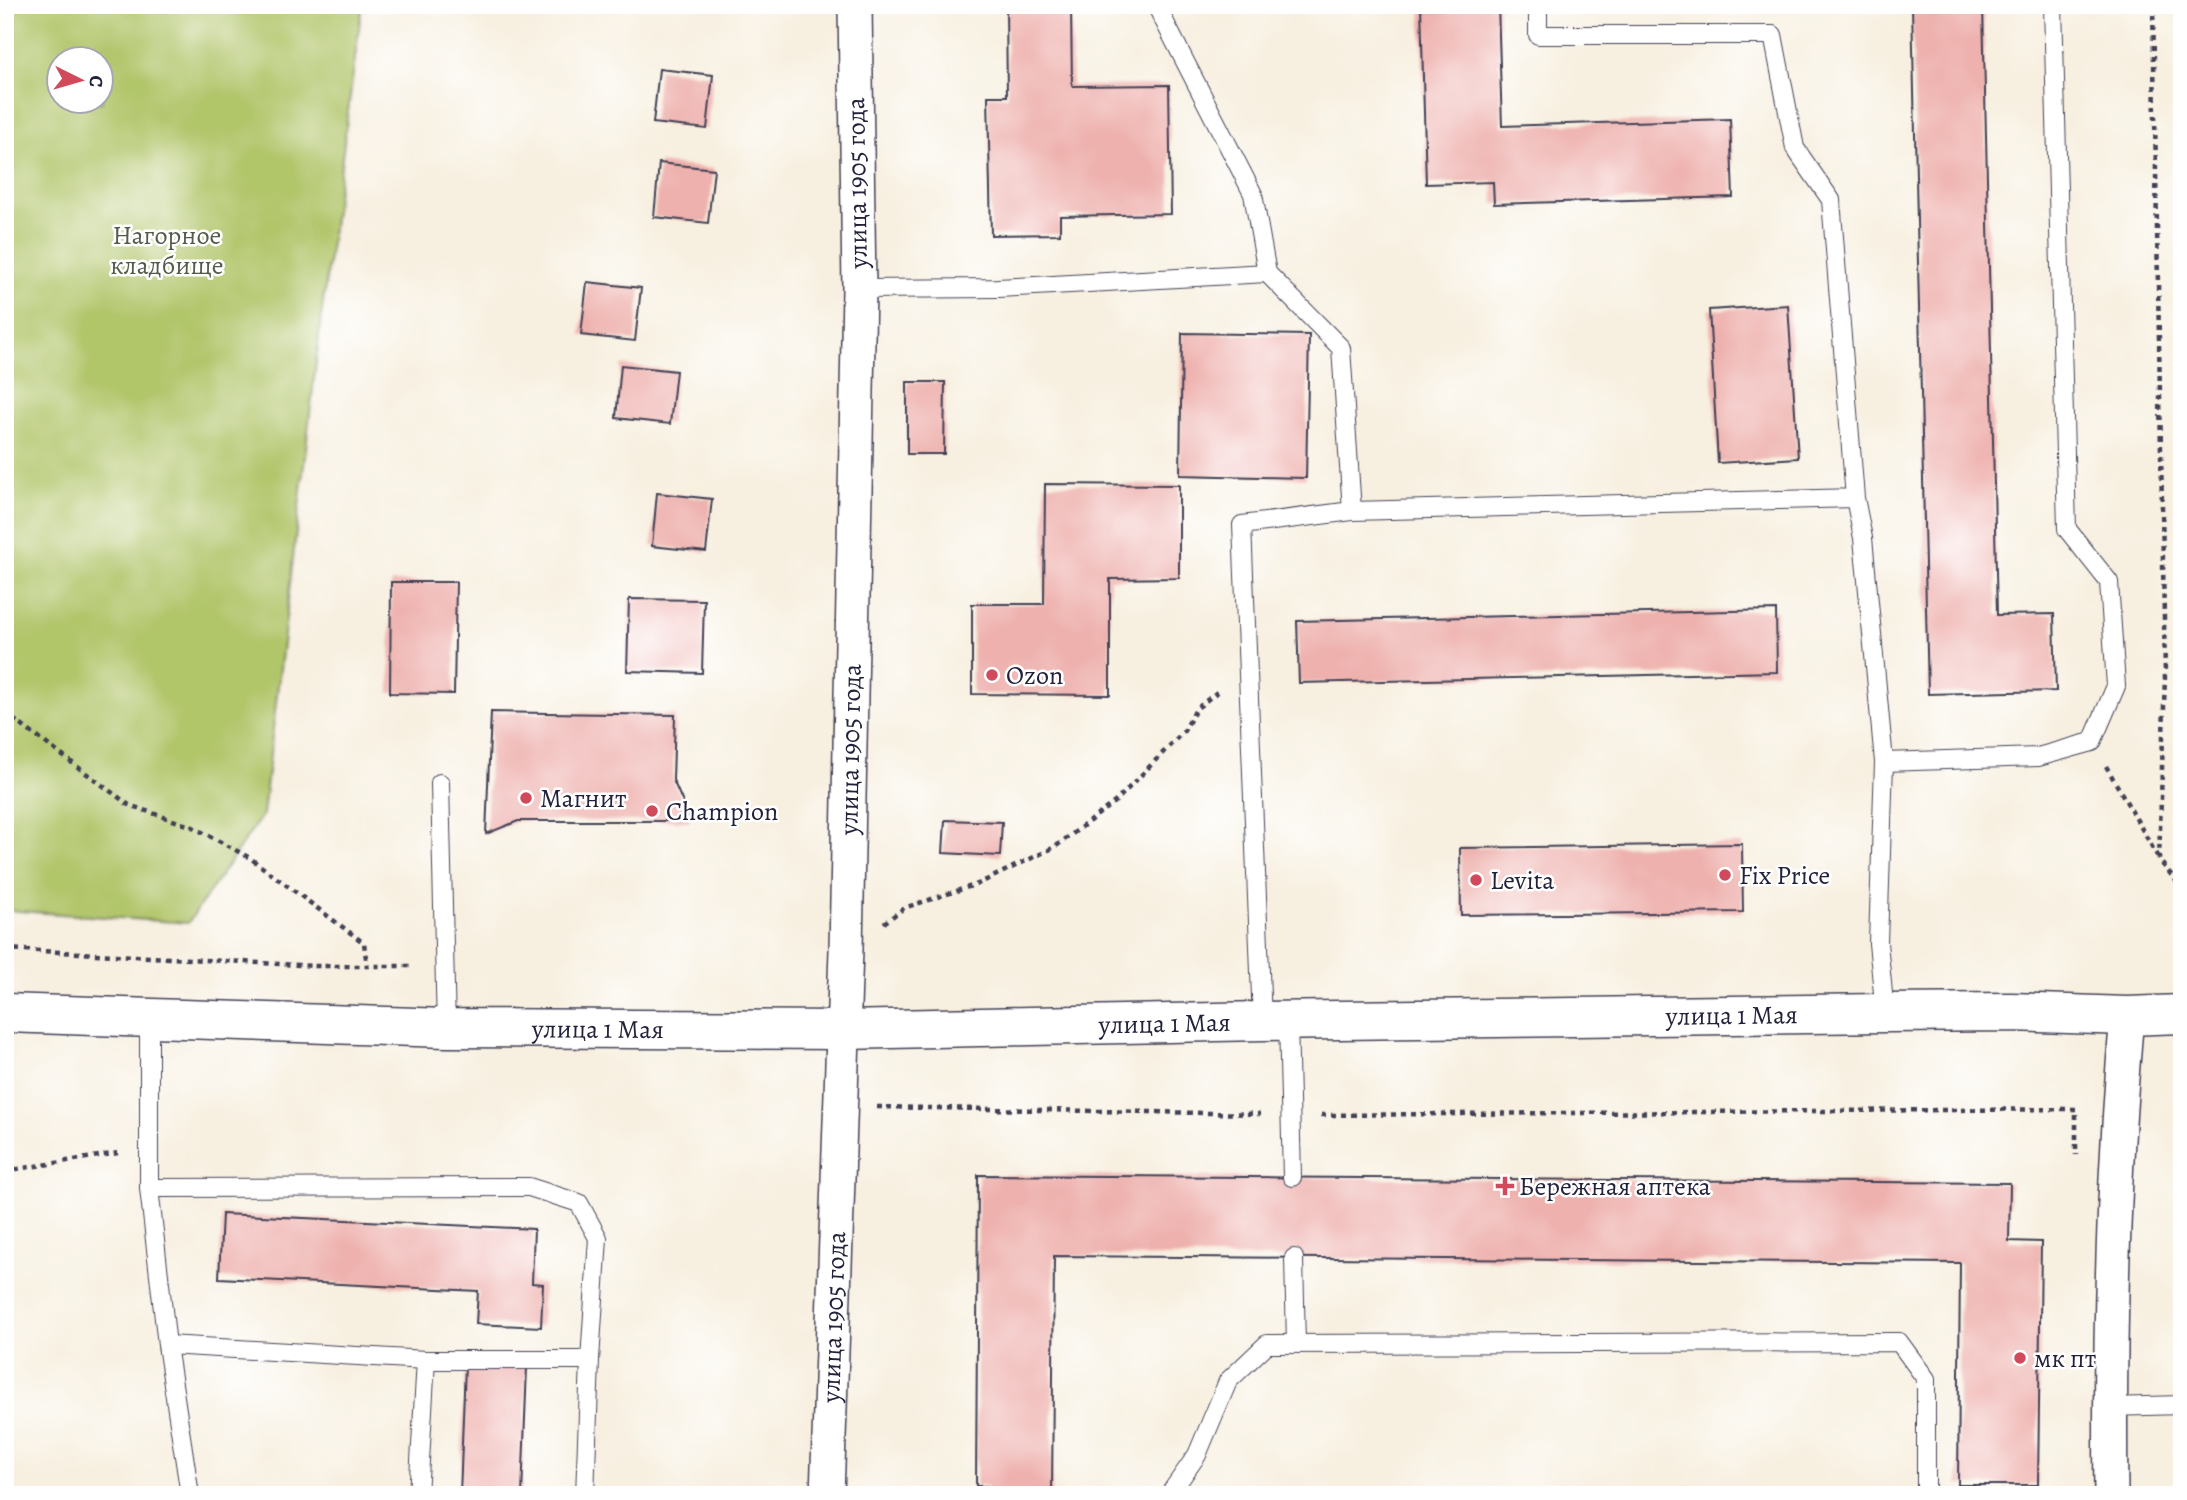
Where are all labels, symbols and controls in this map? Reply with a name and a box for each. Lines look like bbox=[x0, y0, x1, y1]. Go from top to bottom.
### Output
north arrow bbox=[46, 46, 116, 116]
text: С bbox=[82, 74, 109, 88]
street label: улица 1905 года bbox=[838, 97, 876, 270]
park label: Нагорное кладбище bbox=[110, 218, 224, 283]
place label: Ozon bbox=[1006, 658, 1063, 693]
street label: улица 1905 года bbox=[831, 663, 869, 836]
marker: Ozon bbox=[984, 667, 1000, 683]
place label: Магнит bbox=[540, 781, 627, 816]
marker: Магнит bbox=[518, 790, 534, 806]
place label: Champion bbox=[666, 794, 778, 829]
marker: Champion bbox=[644, 803, 660, 819]
place label: Fix Price bbox=[1739, 858, 1830, 893]
place label: Levita bbox=[1490, 863, 1554, 898]
marker: Fix Price bbox=[1717, 867, 1733, 883]
marker: Levita bbox=[1468, 872, 1484, 888]
street label: улица 1 Мая bbox=[1664, 997, 1798, 1033]
street label: улица 1 Мая bbox=[1097, 1004, 1231, 1042]
street label: улица 1 Мая bbox=[531, 1011, 664, 1047]
place label: Бережная аптека bbox=[1519, 1169, 1711, 1204]
marker: Бережная аптека bbox=[1497, 1178, 1513, 1194]
street label: улица 1905 года bbox=[813, 1231, 854, 1404]
place label: мк пт bbox=[2034, 1341, 2097, 1376]
marker: мк пт bbox=[2012, 1350, 2028, 1366]

